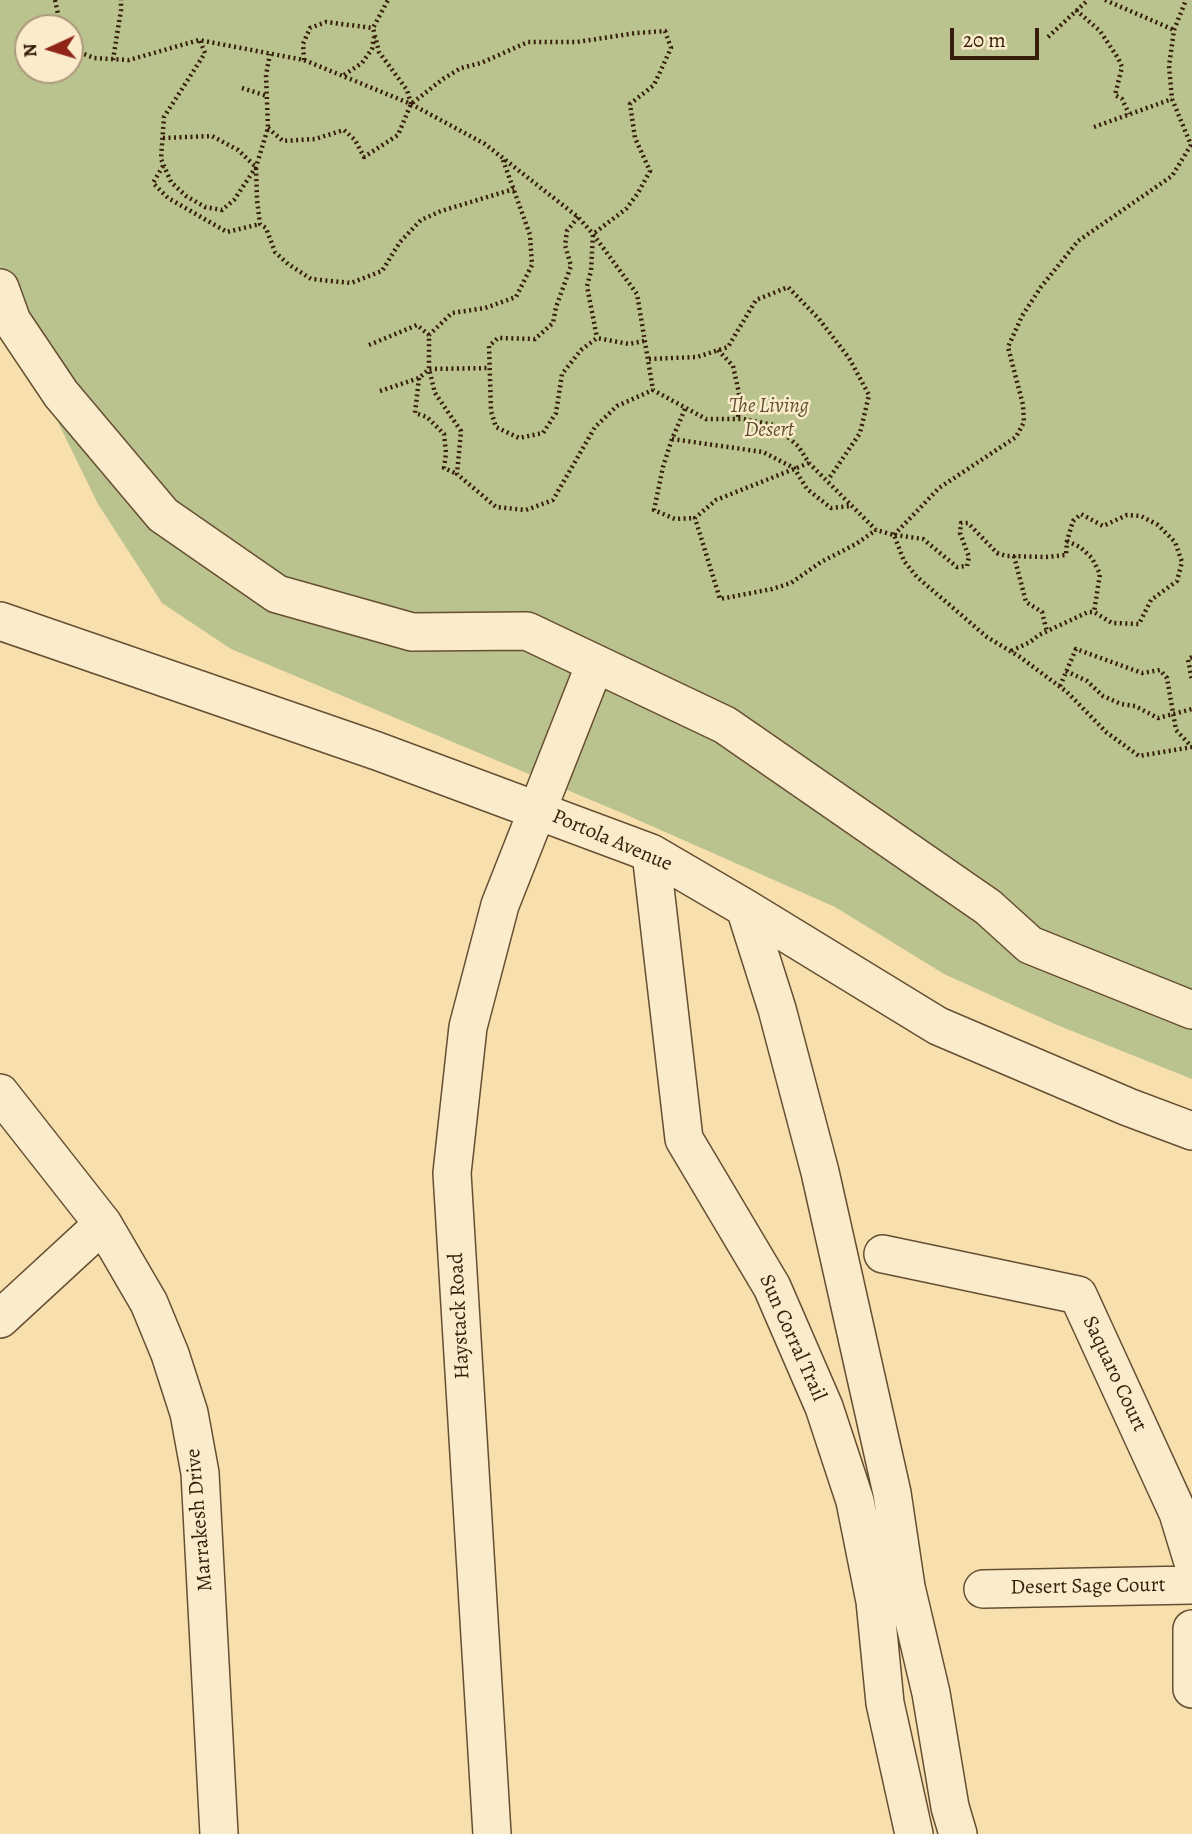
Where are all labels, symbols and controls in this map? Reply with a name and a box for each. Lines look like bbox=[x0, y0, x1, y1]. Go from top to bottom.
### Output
north arrow bbox=[14, 14, 84, 84]
scale bar bbox=[954, 14, 1043, 58]
text: 20 m bbox=[963, 26, 1006, 54]
text: N bbox=[17, 43, 43, 58]
park label: The Living Desert bbox=[729, 394, 809, 444]
street label: Portola Avenue bbox=[548, 804, 676, 878]
street label: Haystack Road bbox=[444, 1252, 476, 1380]
street label: Sun Corral Trail bbox=[753, 1271, 831, 1405]
street label: Saquaro Court bbox=[1076, 1312, 1152, 1436]
street label: Marrakesh Drive bbox=[181, 1447, 219, 1593]
street label: Desert Sage Court bbox=[1010, 1573, 1166, 1601]

